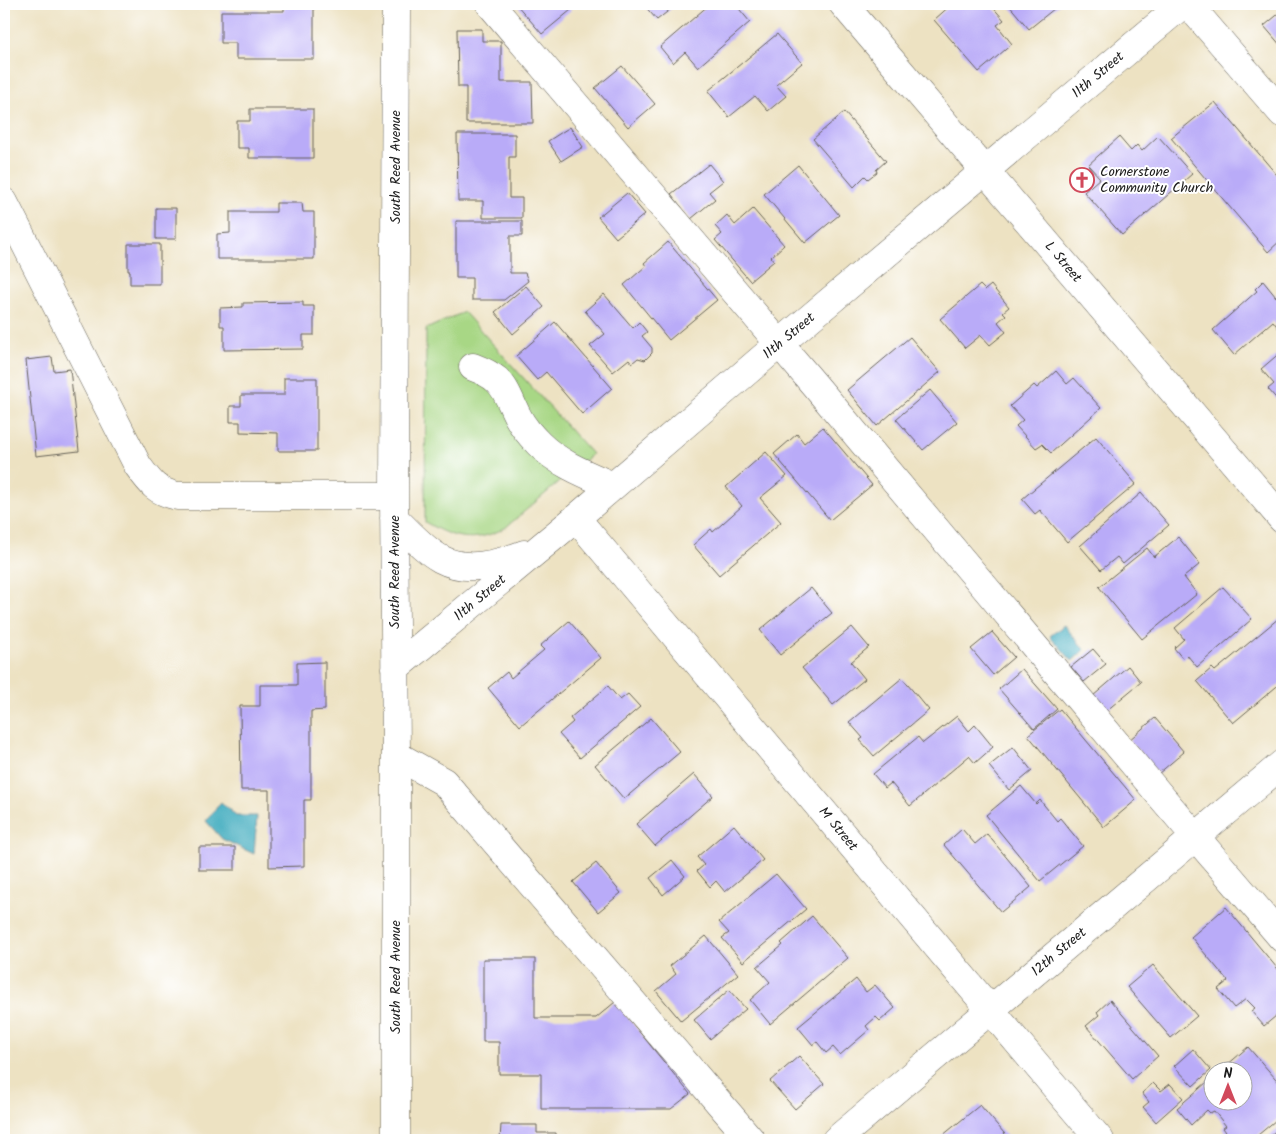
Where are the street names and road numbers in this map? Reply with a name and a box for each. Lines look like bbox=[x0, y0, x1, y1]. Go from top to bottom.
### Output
street label: 11th Street bbox=[1067, 46, 1130, 104]
street label: South Reed Avenue bbox=[385, 109, 407, 224]
street label: L Street bbox=[1039, 236, 1087, 288]
street label: 11th Street bbox=[758, 307, 821, 365]
street label: South Reed Avenue bbox=[384, 514, 406, 629]
street label: 11th Street bbox=[449, 569, 512, 627]
street label: M Street bbox=[813, 802, 864, 856]
street label: South Reed Avenue bbox=[385, 919, 407, 1034]
street label: 12th Street bbox=[1026, 922, 1092, 982]

